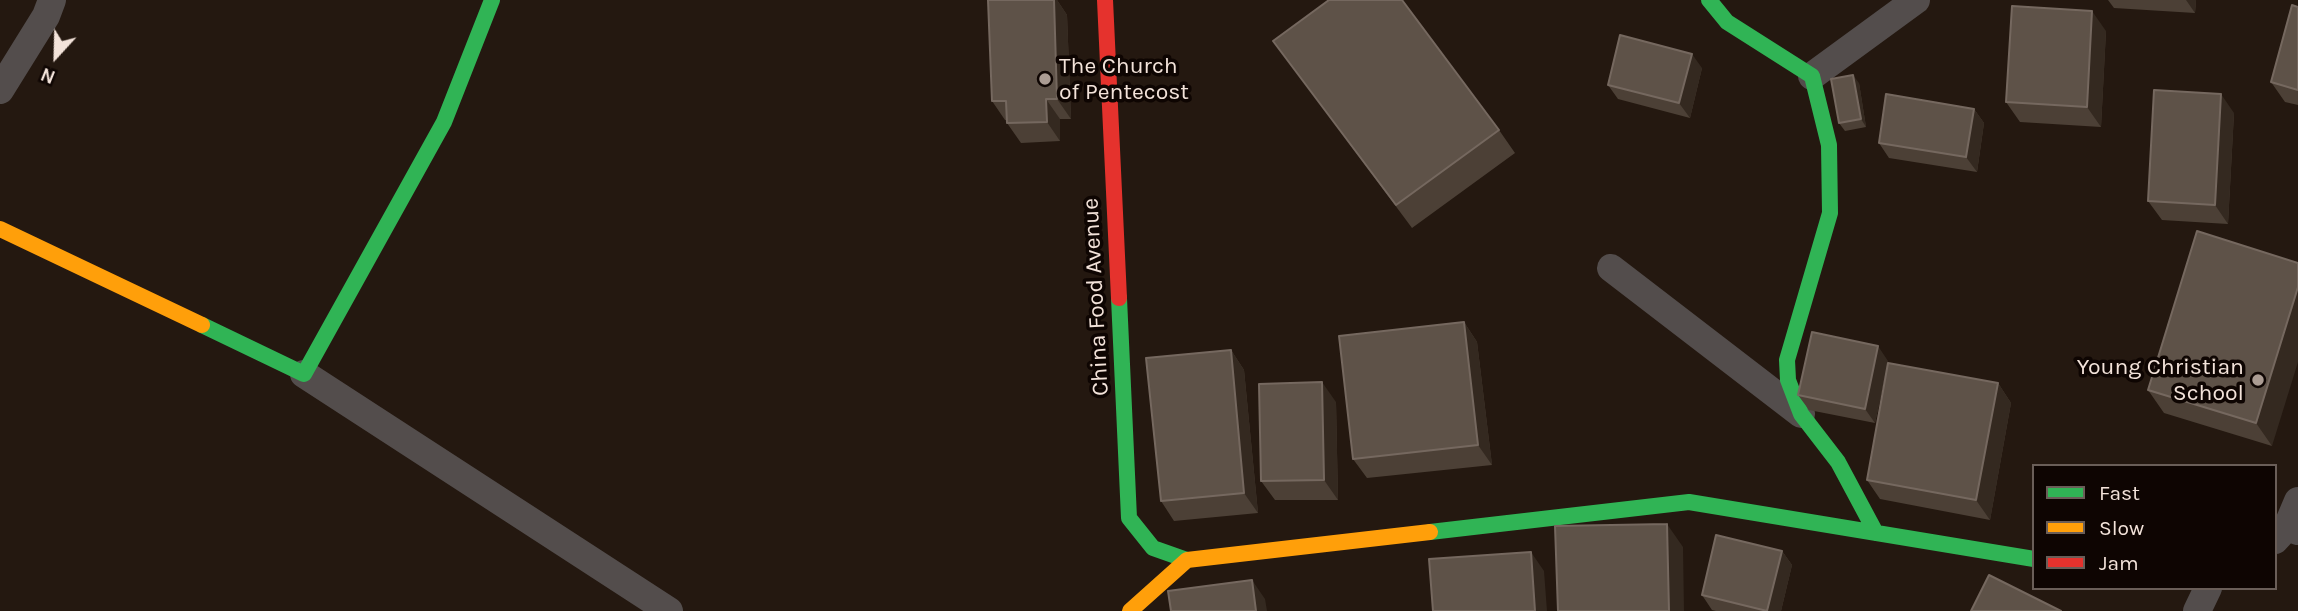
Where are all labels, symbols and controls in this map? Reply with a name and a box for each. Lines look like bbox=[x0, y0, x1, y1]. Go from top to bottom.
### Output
north arrow bbox=[21, 21, 91, 91]
place label: The Church of Pentecost bbox=[1059, 52, 1189, 106]
text: N bbox=[38, 63, 59, 88]
marker: The Church of Pentecost bbox=[1037, 71, 1053, 87]
street label: China Food Avenue bbox=[1077, 197, 1115, 397]
place label: Young Christian School bbox=[2077, 353, 2244, 407]
marker: Young Christian School bbox=[2250, 372, 2266, 388]
legend bbox=[2032, 464, 2277, 590]
text: Fast bbox=[2099, 481, 2140, 505]
text: Slow bbox=[2099, 516, 2144, 540]
text: Jam bbox=[2099, 551, 2139, 575]

